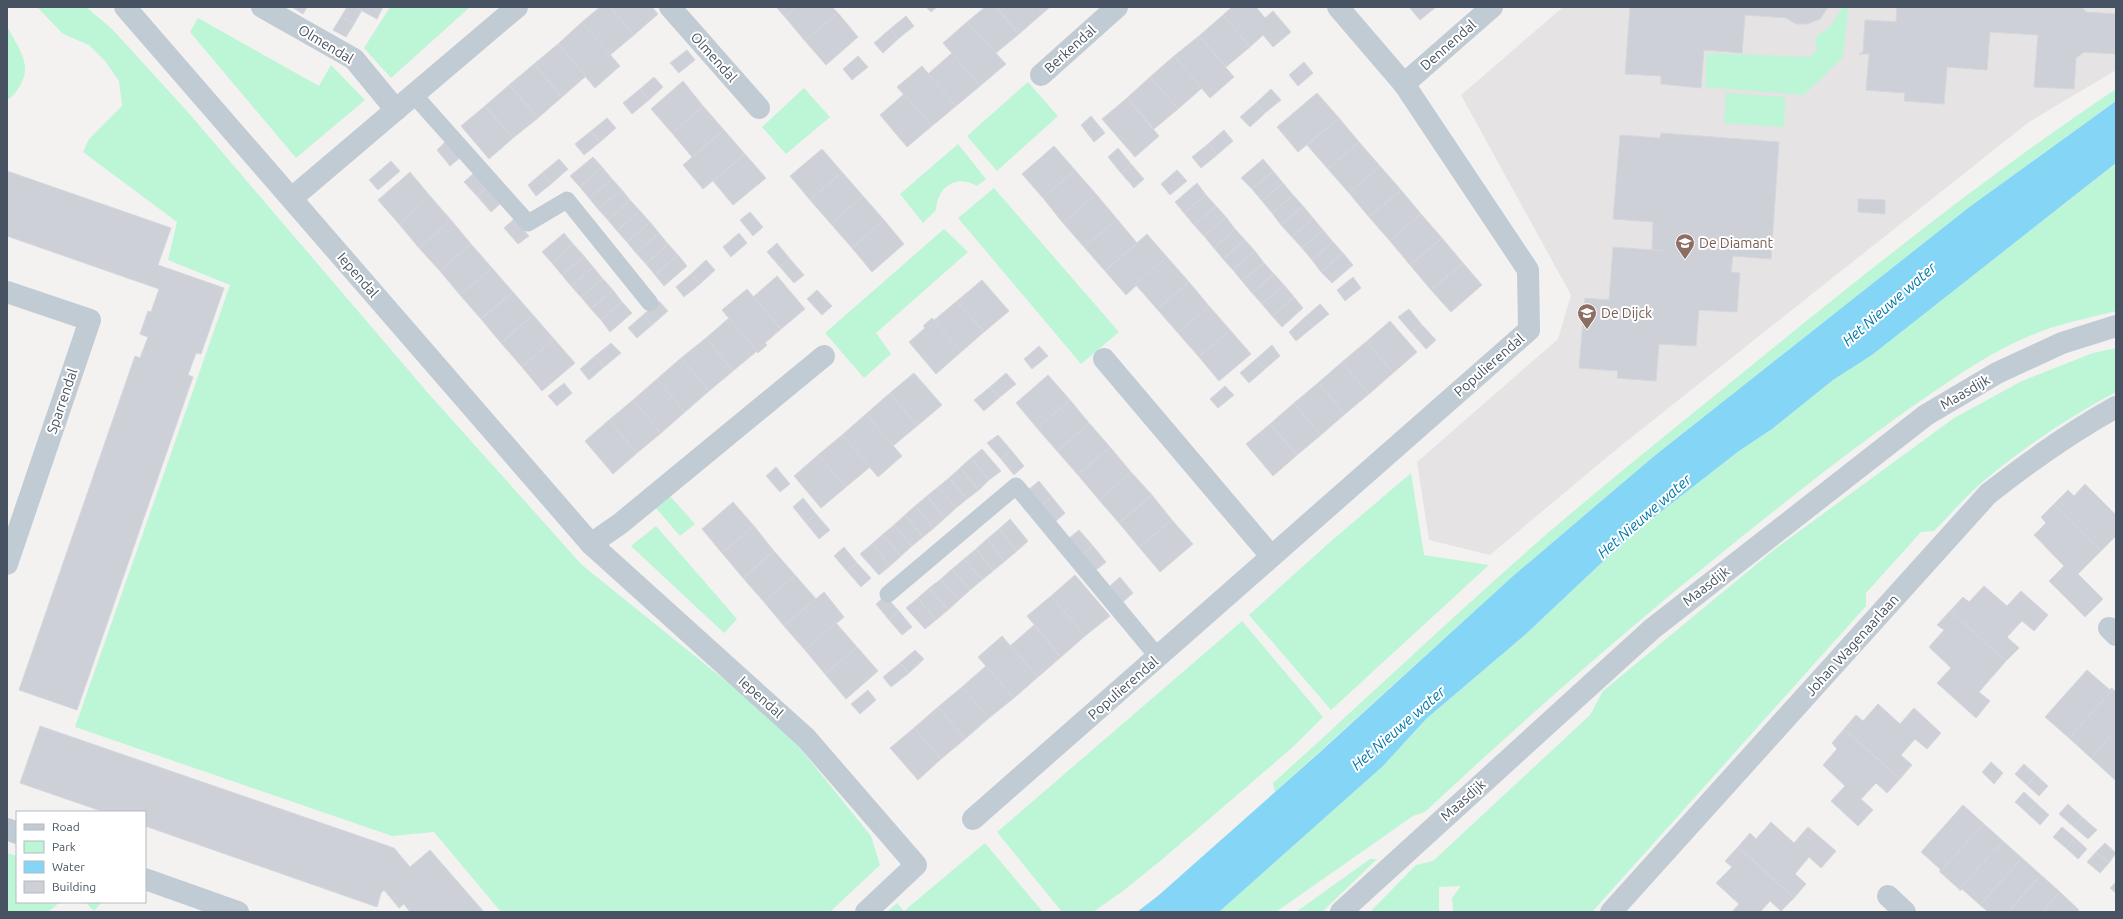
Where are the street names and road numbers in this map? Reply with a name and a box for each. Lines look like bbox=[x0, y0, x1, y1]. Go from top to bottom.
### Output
street label: Dennendal bbox=[1417, 16, 1479, 73]
street label: Olmendal bbox=[296, 21, 357, 67]
street label: Berkendal bbox=[1041, 22, 1099, 76]
street label: Olmendal bbox=[688, 29, 741, 85]
street label: Iependal bbox=[334, 249, 382, 301]
street label: Populierendal bbox=[1451, 330, 1527, 400]
street label: Sparrendal bbox=[43, 366, 81, 436]
street label: Maasdijk bbox=[1937, 371, 1993, 413]
street label: Maasdijk bbox=[1680, 563, 1732, 609]
street label: Johan Wagenaarlaan bbox=[1802, 591, 1902, 699]
street label: Populierendal bbox=[1085, 653, 1161, 723]
street label: Iependal bbox=[735, 673, 787, 721]
street label: Maasdijk bbox=[1437, 776, 1489, 824]

